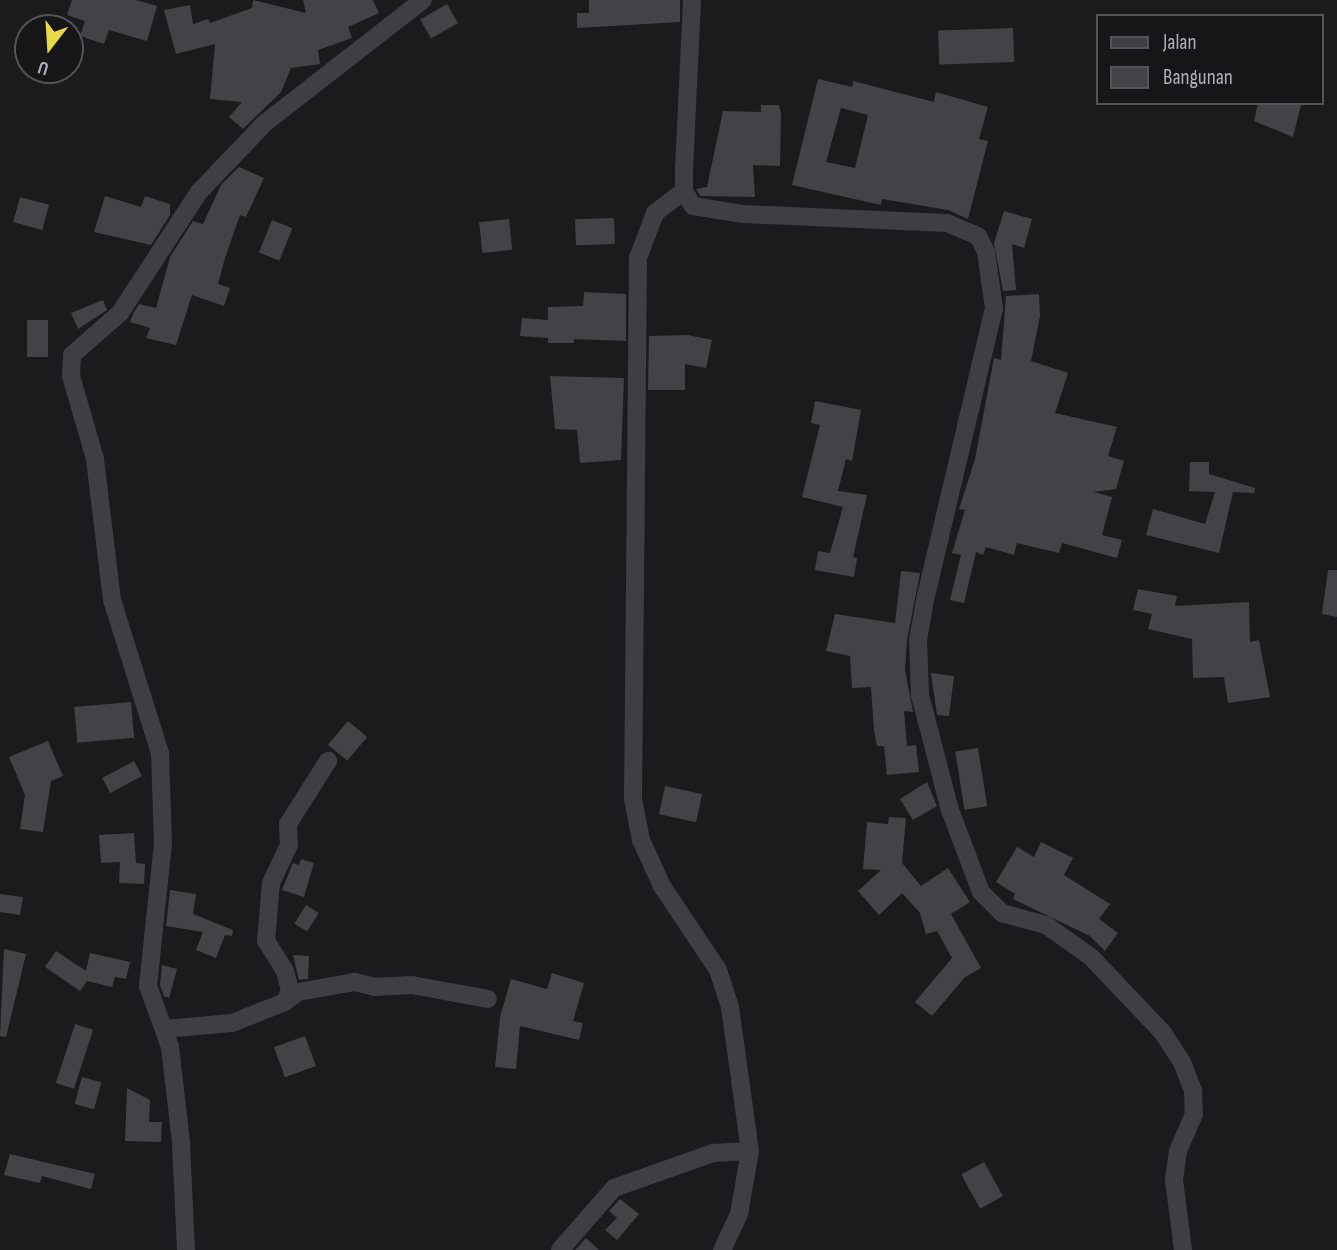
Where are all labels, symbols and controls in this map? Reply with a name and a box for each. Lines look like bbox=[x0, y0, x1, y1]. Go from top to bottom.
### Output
north arrow bbox=[14, 14, 84, 84]
legend bbox=[1096, 14, 1323, 105]
text: Jalan bbox=[1163, 30, 1196, 55]
text: U bbox=[35, 55, 51, 80]
text: Bangunan bbox=[1163, 65, 1233, 90]

